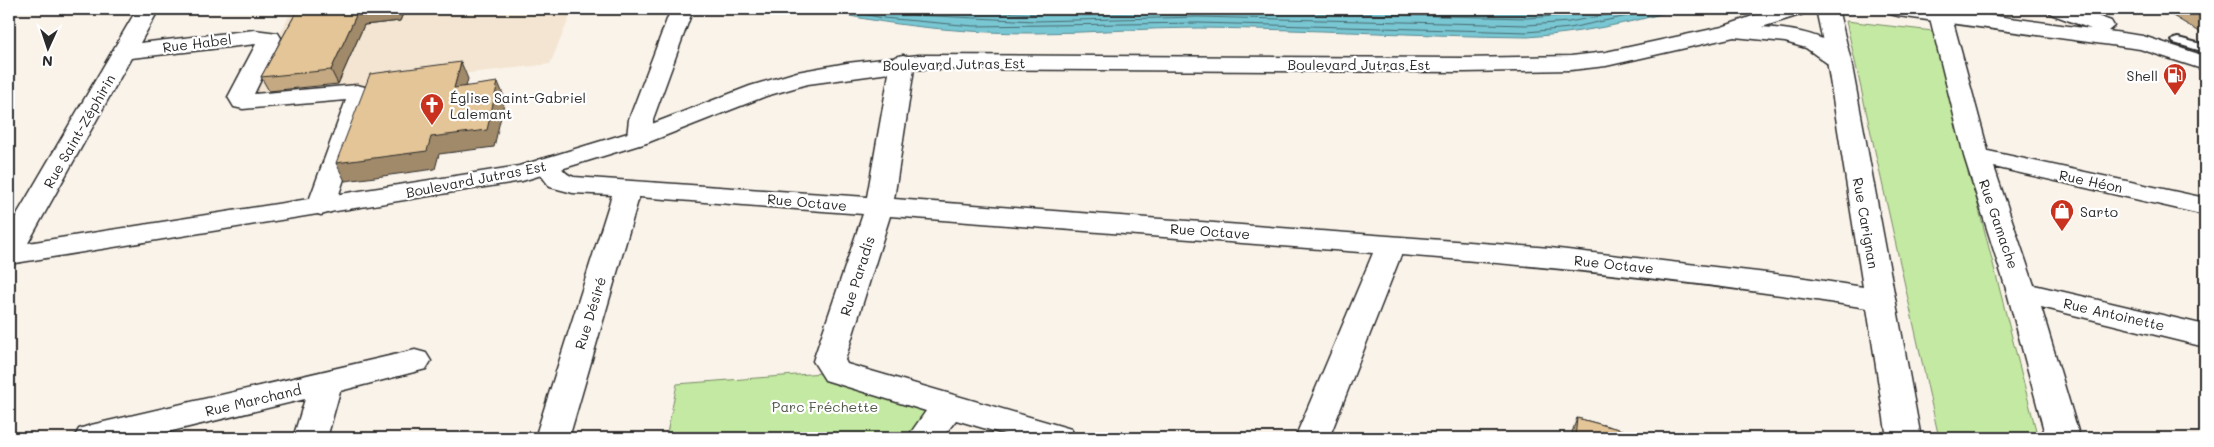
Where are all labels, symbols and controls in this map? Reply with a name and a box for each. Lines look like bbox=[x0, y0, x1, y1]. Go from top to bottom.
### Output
north arrow bbox=[22, 22, 72, 72]
street label: Rue Habel bbox=[161, 29, 233, 57]
text: N bbox=[41, 52, 53, 71]
street label: Boulevard Jutras Est bbox=[882, 53, 1026, 75]
street label: Boulevard Jutras Est bbox=[1288, 55, 1430, 74]
fuel station icon: Shell bbox=[2162, 62, 2188, 96]
place label: Shell bbox=[2127, 66, 2158, 85]
street label: Rue Saint-Zéphirin bbox=[39, 71, 119, 191]
place label: Église Saint-Gabriel Lalemant bbox=[450, 88, 586, 123]
church icon: Église Saint-Gabriel Lalemant bbox=[419, 92, 445, 126]
street label: Boulevard Jutras Est bbox=[404, 156, 548, 202]
street label: Rue Héon bbox=[2057, 165, 2125, 197]
street label: Rue Carignan bbox=[1849, 176, 1883, 270]
street label: Rue Gamache bbox=[1975, 177, 2023, 271]
street label: Rue Octave bbox=[766, 189, 848, 215]
shop icon: Sarto bbox=[2049, 198, 2075, 232]
place label: Sarto bbox=[2080, 202, 2118, 221]
street label: Rue Octave bbox=[1169, 219, 1251, 243]
street label: Rue Paradis bbox=[835, 234, 879, 318]
street label: Rue Octave bbox=[1573, 250, 1655, 278]
street label: Rue Désiré bbox=[570, 274, 610, 352]
street label: Rue Antoinette bbox=[2061, 293, 2167, 335]
street label: Rue Marchand bbox=[203, 380, 303, 420]
park label: Parc Fréchette bbox=[772, 397, 878, 416]

